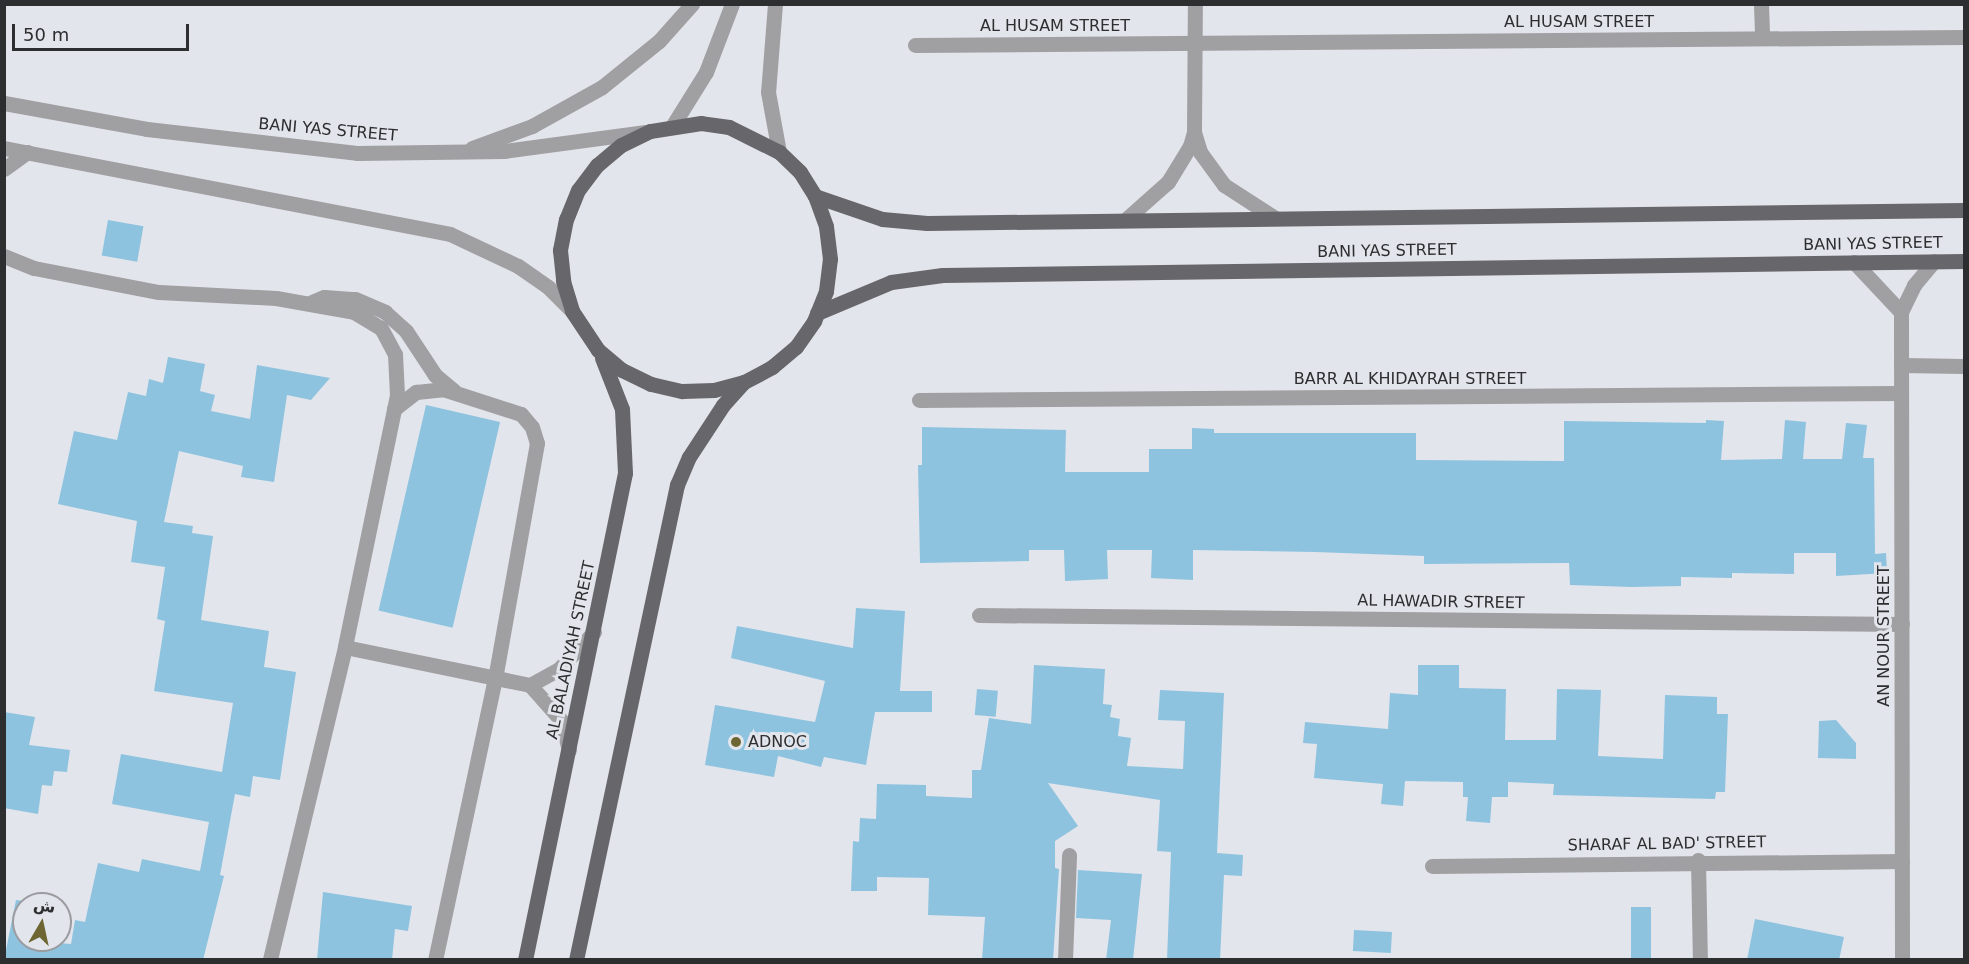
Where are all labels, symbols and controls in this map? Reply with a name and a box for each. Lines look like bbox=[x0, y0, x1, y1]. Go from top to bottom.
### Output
scale bar bbox=[15, 12, 192, 50]
street label: AL HUSAM STREET bbox=[1504, 12, 1654, 32]
street label: AL HUSAM STREET bbox=[980, 16, 1130, 36]
text: 50 m bbox=[23, 24, 69, 45]
street label: BANI YAS STREET bbox=[258, 114, 398, 146]
street label: BANI YAS STREET bbox=[1803, 233, 1943, 255]
street label: BANI YAS STREET bbox=[1317, 240, 1457, 262]
street label: BARR AL KHIDAYRAH STREET bbox=[1294, 369, 1526, 389]
street label: AL BALADIYAH STREET bbox=[543, 559, 599, 741]
street label: AN NOUR STREET bbox=[1874, 565, 1894, 707]
street label: AL HAWADIR STREET bbox=[1357, 591, 1525, 613]
place label: ADNOC bbox=[748, 732, 807, 752]
marker: ADNOC bbox=[729, 735, 743, 749]
street label: SHARAF AL BAD' STREET bbox=[1568, 833, 1766, 855]
north arrow bbox=[12, 892, 72, 952]
text: ش bbox=[32, 895, 57, 917]

